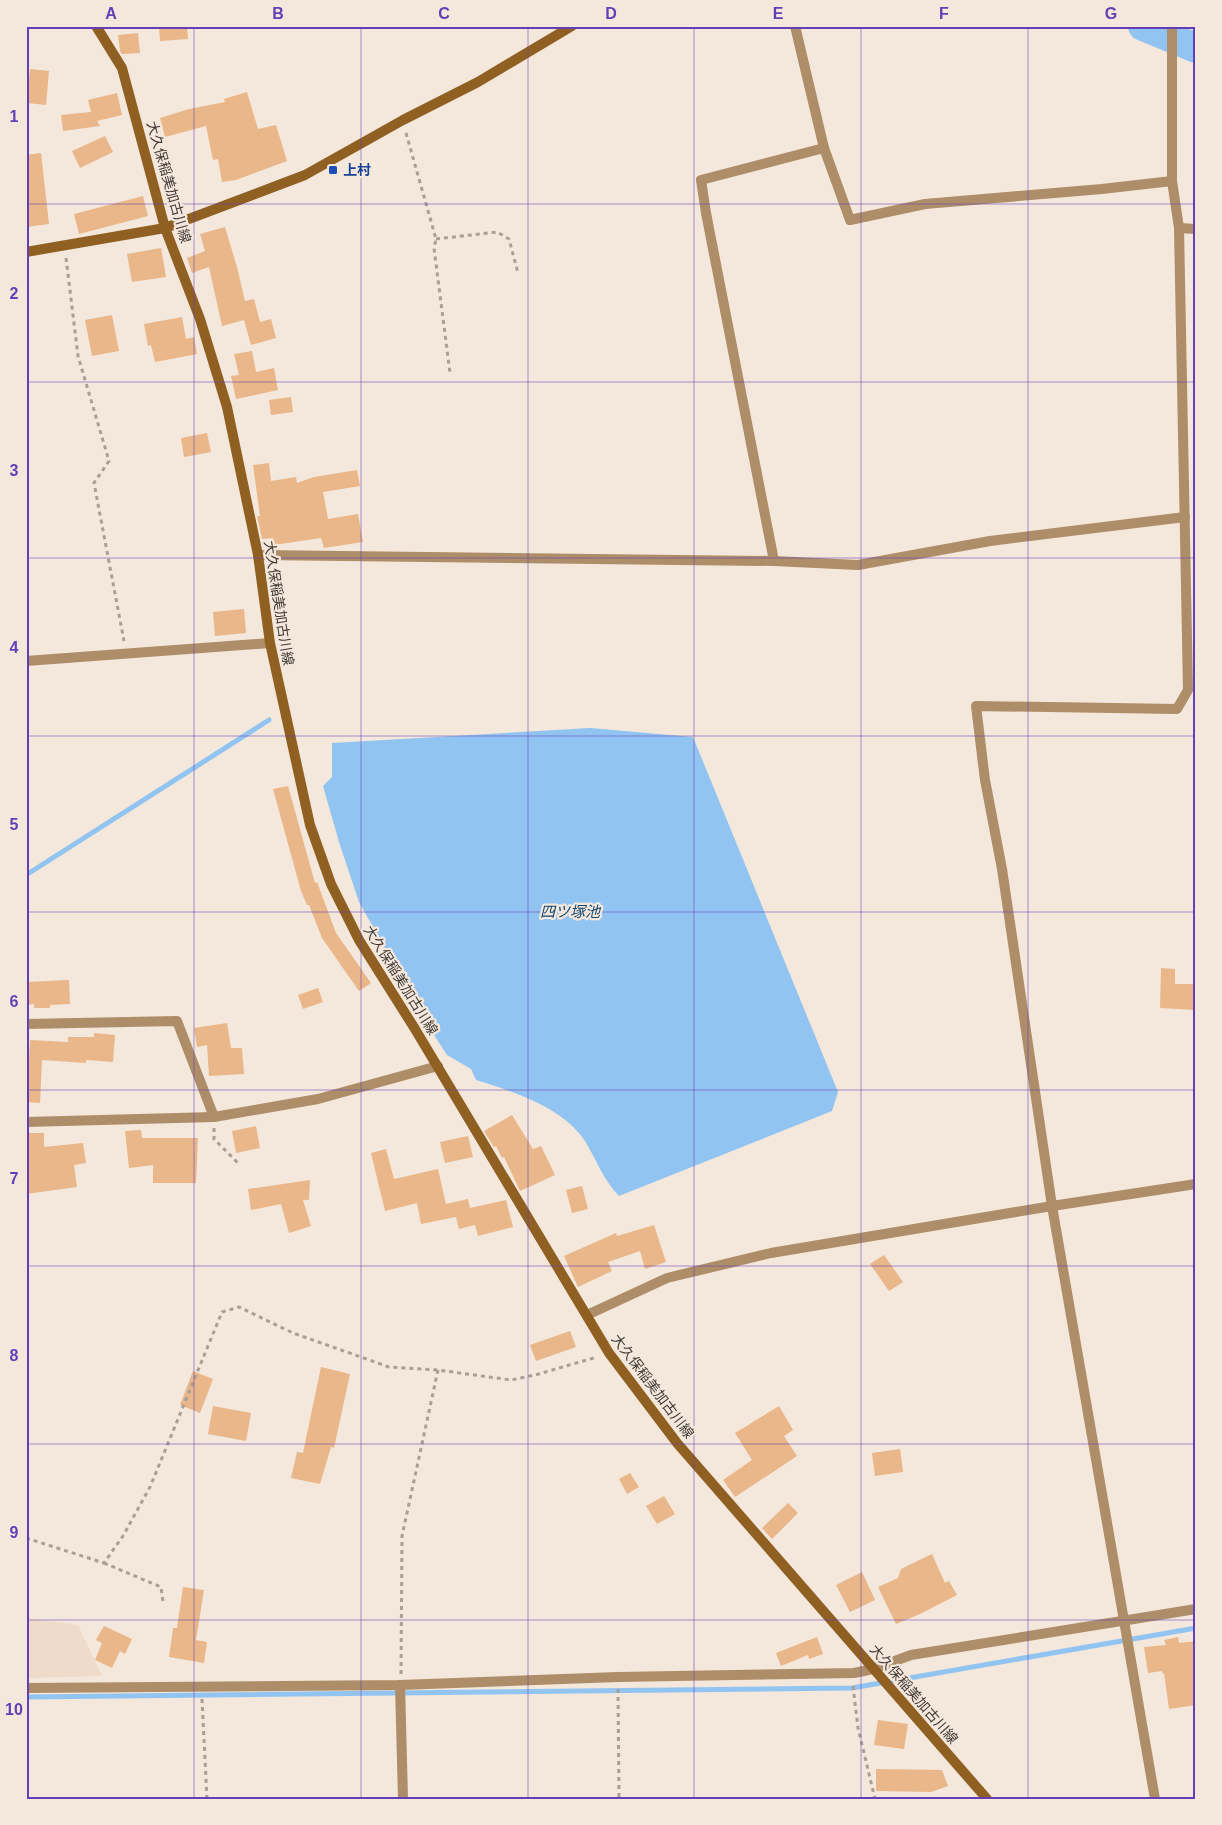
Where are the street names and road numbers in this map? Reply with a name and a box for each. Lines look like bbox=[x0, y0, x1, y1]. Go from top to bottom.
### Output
street label: 大久保稲美加古川線 bbox=[144, 119, 194, 245]
street label: 大久保稲美加古川線 bbox=[261, 540, 297, 666]
street label: 大久保稲美加古川線 bbox=[361, 922, 441, 1038]
street label: 大久保稲美加古川線 bbox=[609, 1331, 697, 1441]
street label: 大久保稲美加古川線 bbox=[867, 1641, 961, 1747]

